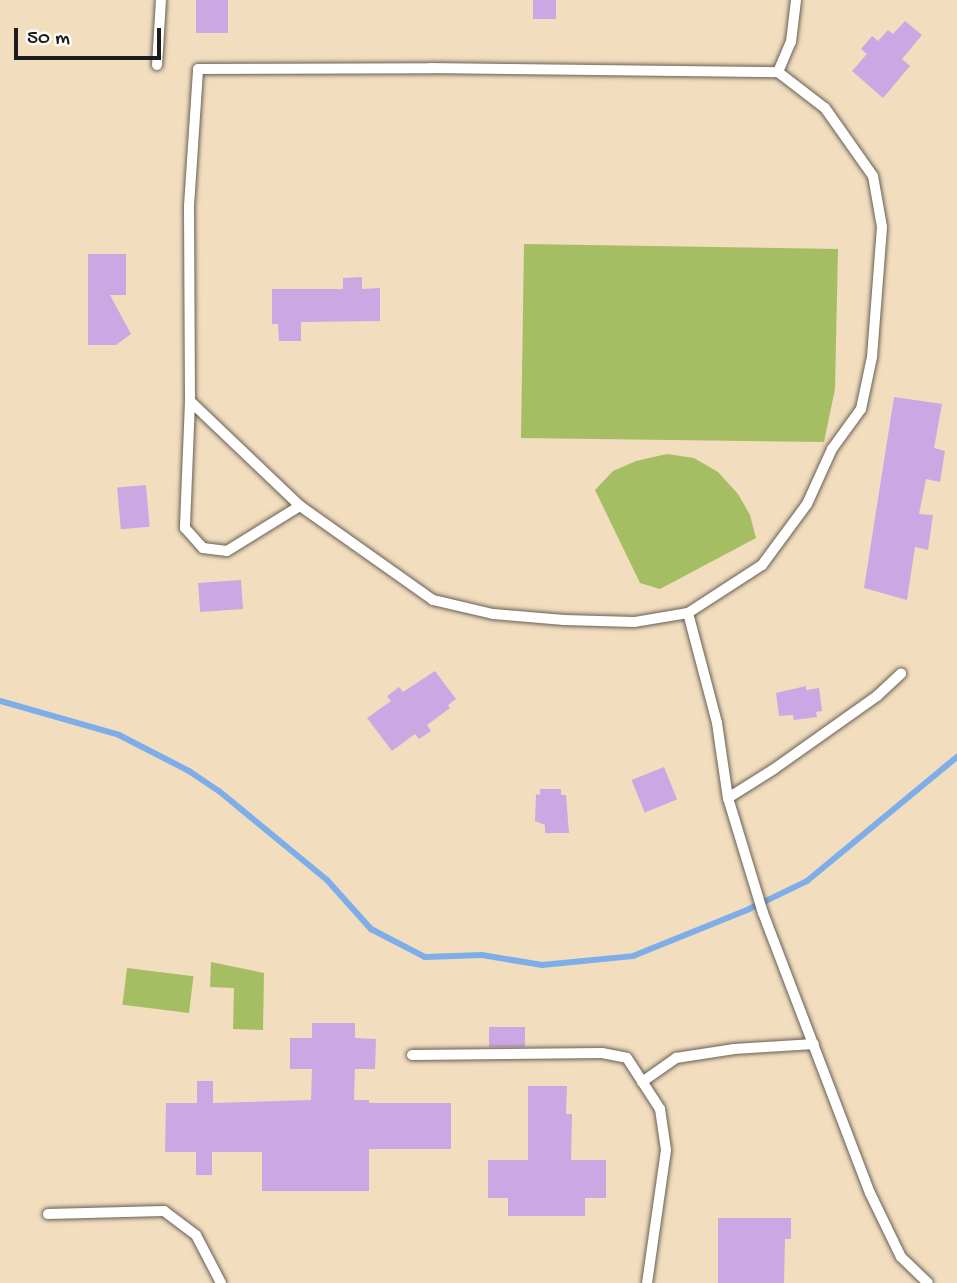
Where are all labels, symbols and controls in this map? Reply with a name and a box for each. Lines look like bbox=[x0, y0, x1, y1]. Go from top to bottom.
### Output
scale bar bbox=[18, 14, 164, 58]
text: 50 m bbox=[27, 27, 70, 52]

